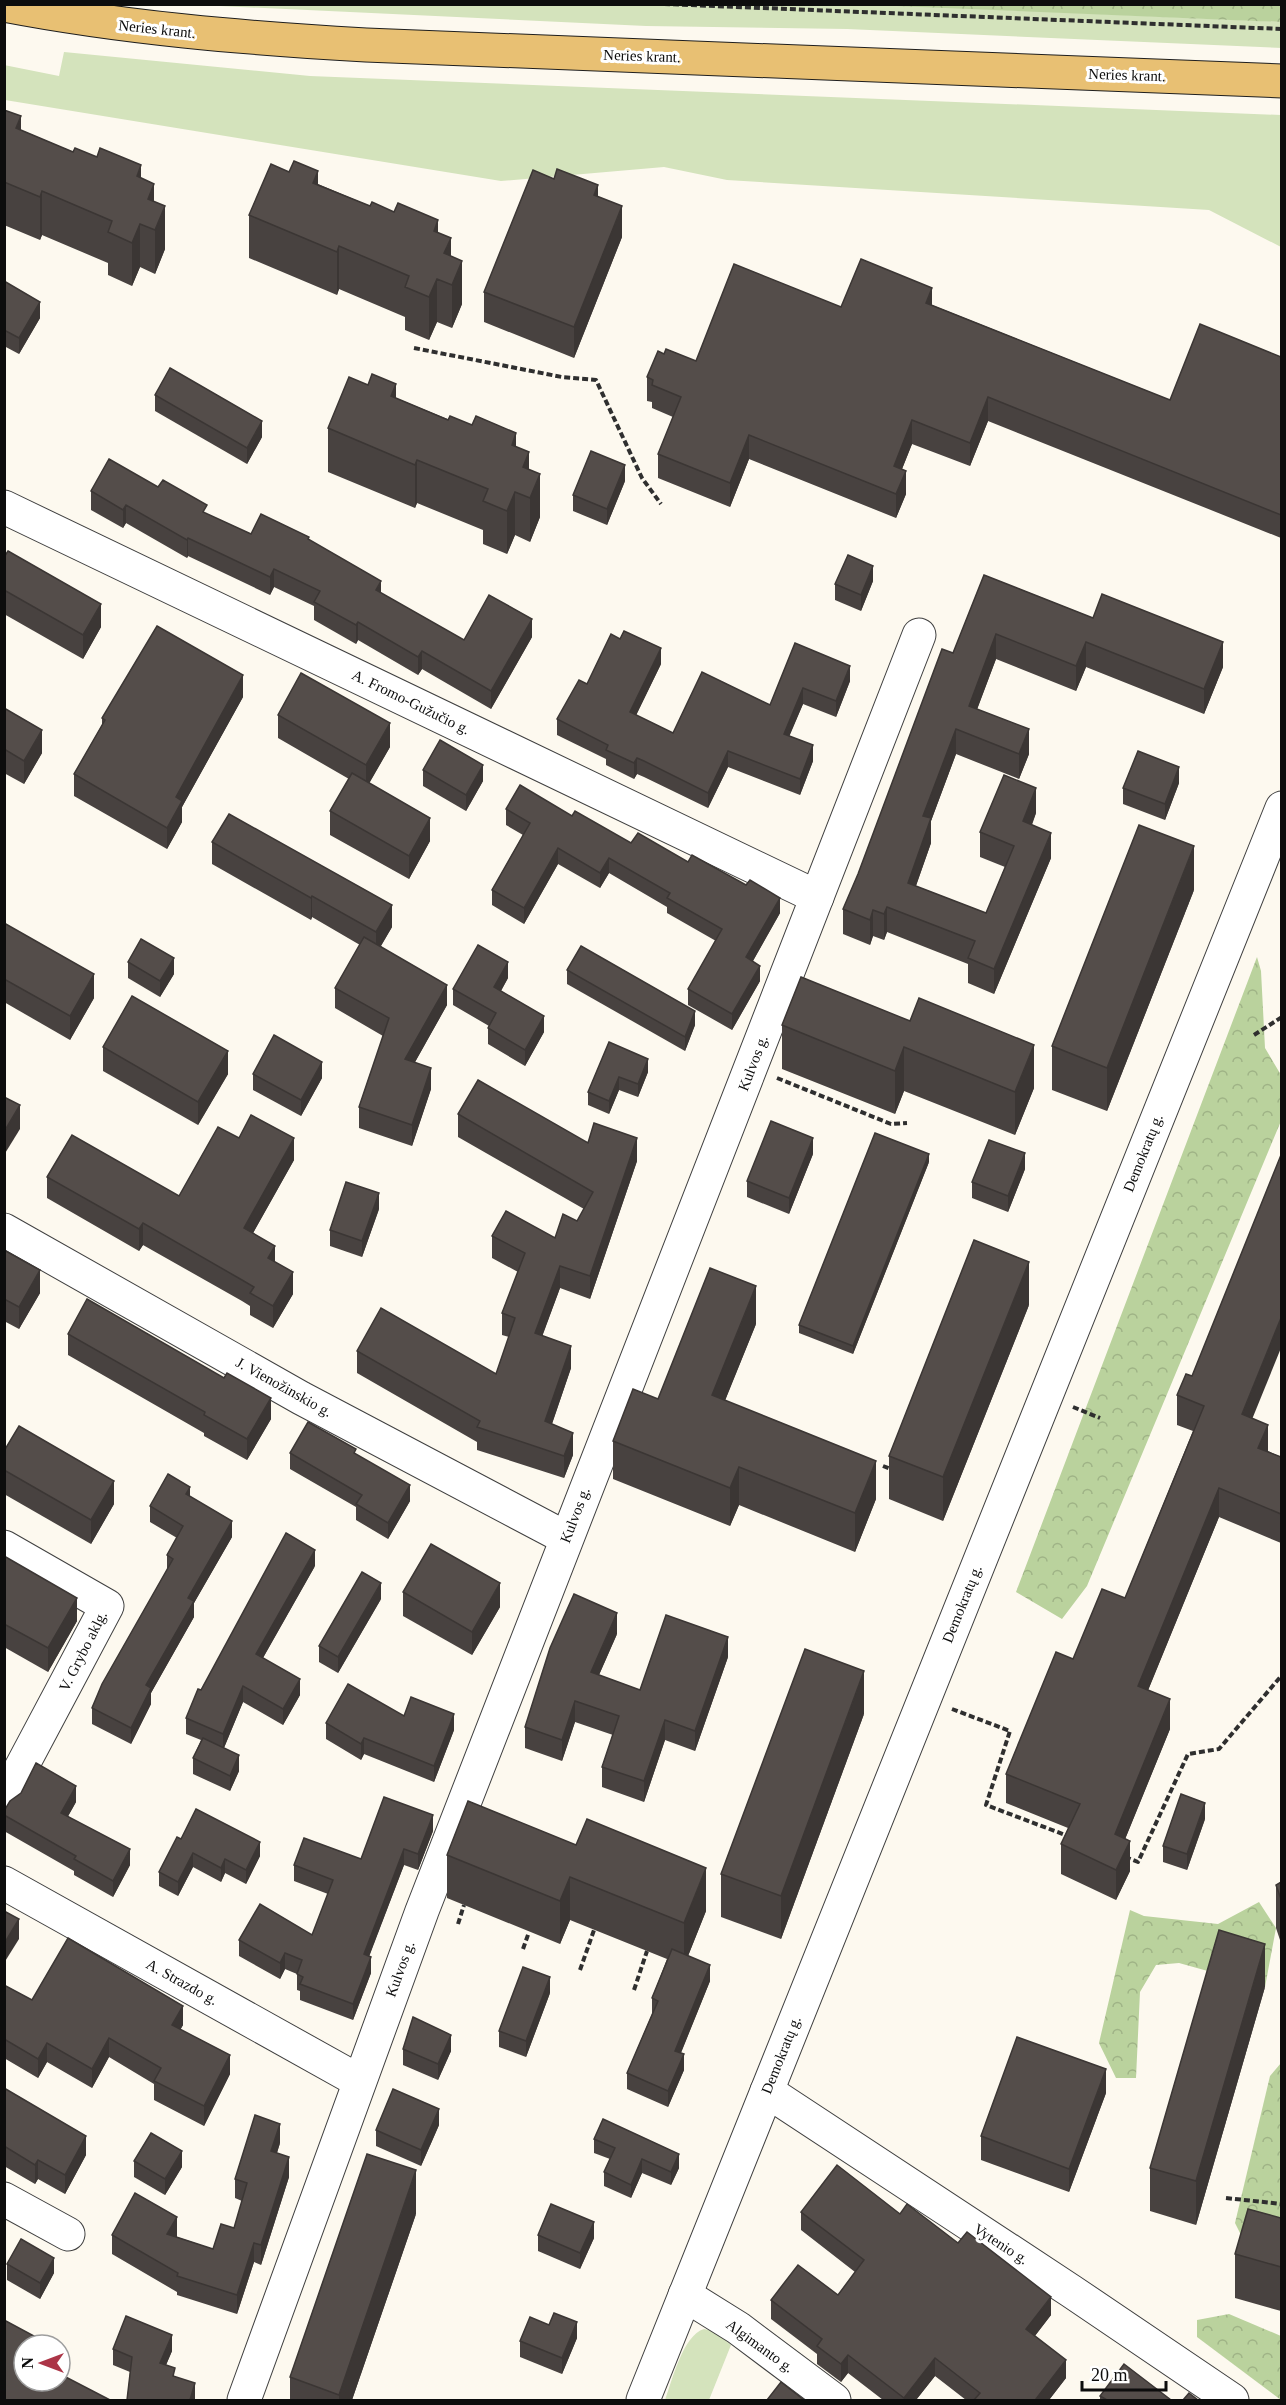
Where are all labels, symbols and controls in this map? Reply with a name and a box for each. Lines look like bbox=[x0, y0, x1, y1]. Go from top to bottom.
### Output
street label: Neries krant. bbox=[118, 17, 196, 41]
street label: Neries krant. bbox=[603, 47, 681, 65]
street label: Neries krant. bbox=[1088, 66, 1166, 84]
street label: A. Fromo-Gužučio g. bbox=[349, 667, 473, 737]
street label: Kulvos g. bbox=[735, 1033, 771, 1093]
street label: Demokratų g. bbox=[1120, 1112, 1166, 1194]
street label: J. Vienožinskio g. bbox=[233, 1354, 335, 1420]
street label: Kulvos g. bbox=[557, 1485, 593, 1545]
street label: Demokratų g. bbox=[939, 1563, 985, 1645]
street label: V. Grybo aklg. bbox=[56, 1608, 110, 1694]
street label: Kulvos g. bbox=[383, 1939, 417, 1999]
street label: A. Strazdo g. bbox=[144, 1956, 220, 2008]
street label: Demokratų g. bbox=[758, 2014, 804, 2096]
street label: Vytenio g. bbox=[971, 2220, 1031, 2268]
street label: Algimanto g. bbox=[723, 2316, 797, 2376]
north arrow bbox=[12, 2333, 72, 2393]
scale bar bbox=[1082, 2354, 1166, 2392]
text: N bbox=[19, 2357, 36, 2369]
text: 20 m bbox=[1091, 2365, 1128, 2385]

